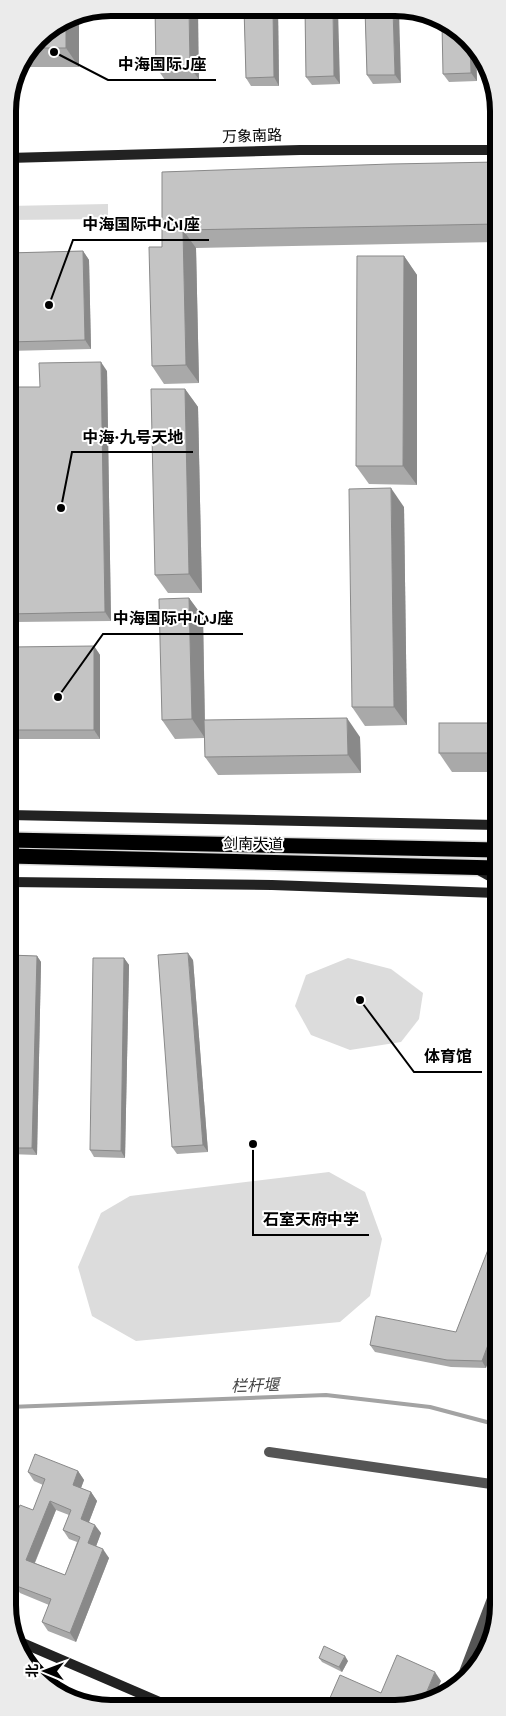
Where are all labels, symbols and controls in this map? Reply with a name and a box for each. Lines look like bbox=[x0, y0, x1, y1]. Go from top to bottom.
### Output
callout: 中海国际J座 bbox=[108, 49, 216, 80]
text: 中海国际J座 bbox=[118, 54, 206, 76]
street label: 万象南路 bbox=[222, 125, 282, 148]
callout: 中海国际中心I座 bbox=[73, 209, 209, 240]
text: 中海国际中心I座 bbox=[83, 214, 199, 236]
callout: 中海·九号天地 bbox=[72, 421, 193, 452]
text: 中海·九号天地 bbox=[83, 427, 183, 449]
callout: 中海国际中心J座 bbox=[103, 603, 243, 634]
text: 中海国际中心J座 bbox=[113, 608, 233, 630]
street label: 剑南大道 bbox=[223, 833, 283, 856]
callout: 体育馆 bbox=[414, 1041, 482, 1072]
text: 体育馆 bbox=[424, 1046, 472, 1068]
callout: 石室天府中学 bbox=[253, 1204, 369, 1235]
text: 石室天府中学 bbox=[263, 1209, 359, 1231]
water label: 栏杆堰 bbox=[231, 1374, 282, 1398]
north arrow bbox=[20, 1646, 70, 1696]
text: 北 bbox=[23, 1664, 43, 1678]

